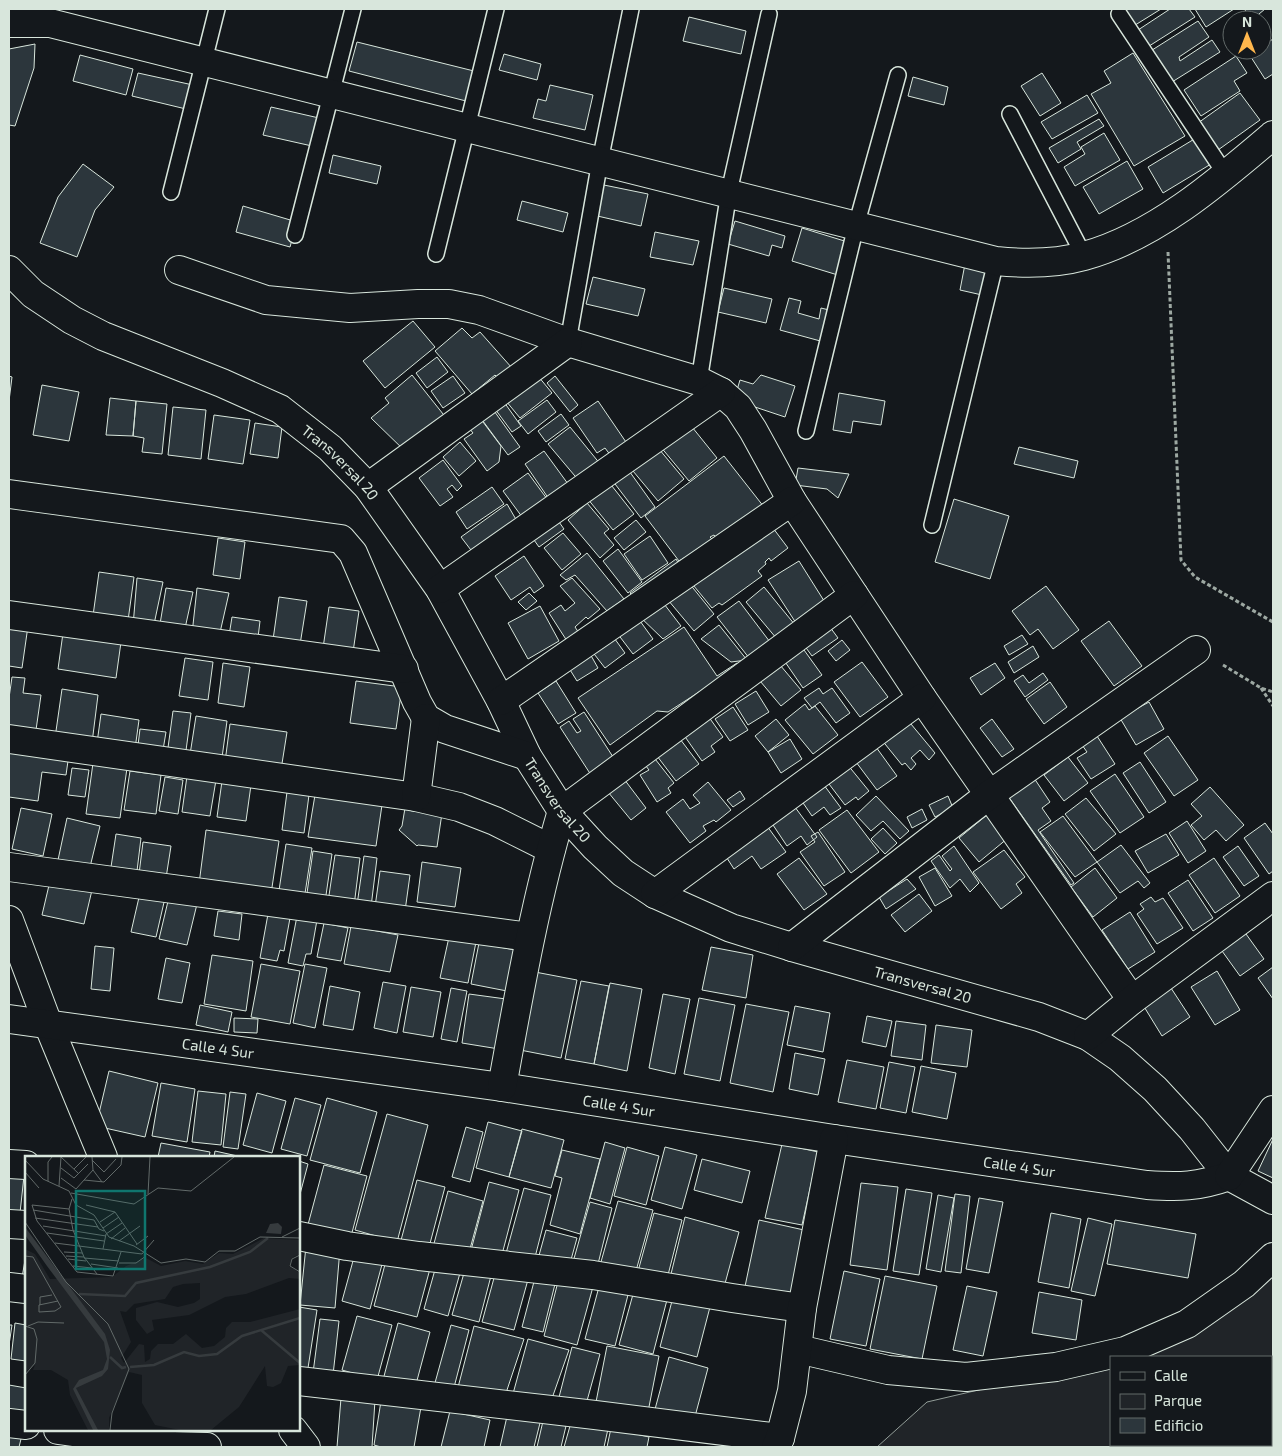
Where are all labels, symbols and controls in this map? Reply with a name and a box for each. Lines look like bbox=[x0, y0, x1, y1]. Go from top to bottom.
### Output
north arrow bbox=[1222, 10, 1272, 60]
text: N bbox=[1242, 13, 1252, 30]
street label: Transversal 20 bbox=[298, 421, 383, 503]
street label: Transversal 20 bbox=[521, 754, 595, 846]
street label: Transversal 20 bbox=[872, 962, 974, 1006]
street label: Calle 4 Sur bbox=[181, 1034, 255, 1062]
street label: Calle 4 Sur bbox=[582, 1091, 656, 1120]
street label: Calle 4 Sur bbox=[982, 1152, 1057, 1180]
inset map bbox=[25, 1156, 300, 1431]
legend bbox=[1110, 1356, 1272, 1446]
text: Calle bbox=[1154, 1366, 1188, 1384]
text: Parque bbox=[1154, 1391, 1202, 1409]
text: Edificio bbox=[1154, 1416, 1203, 1434]

